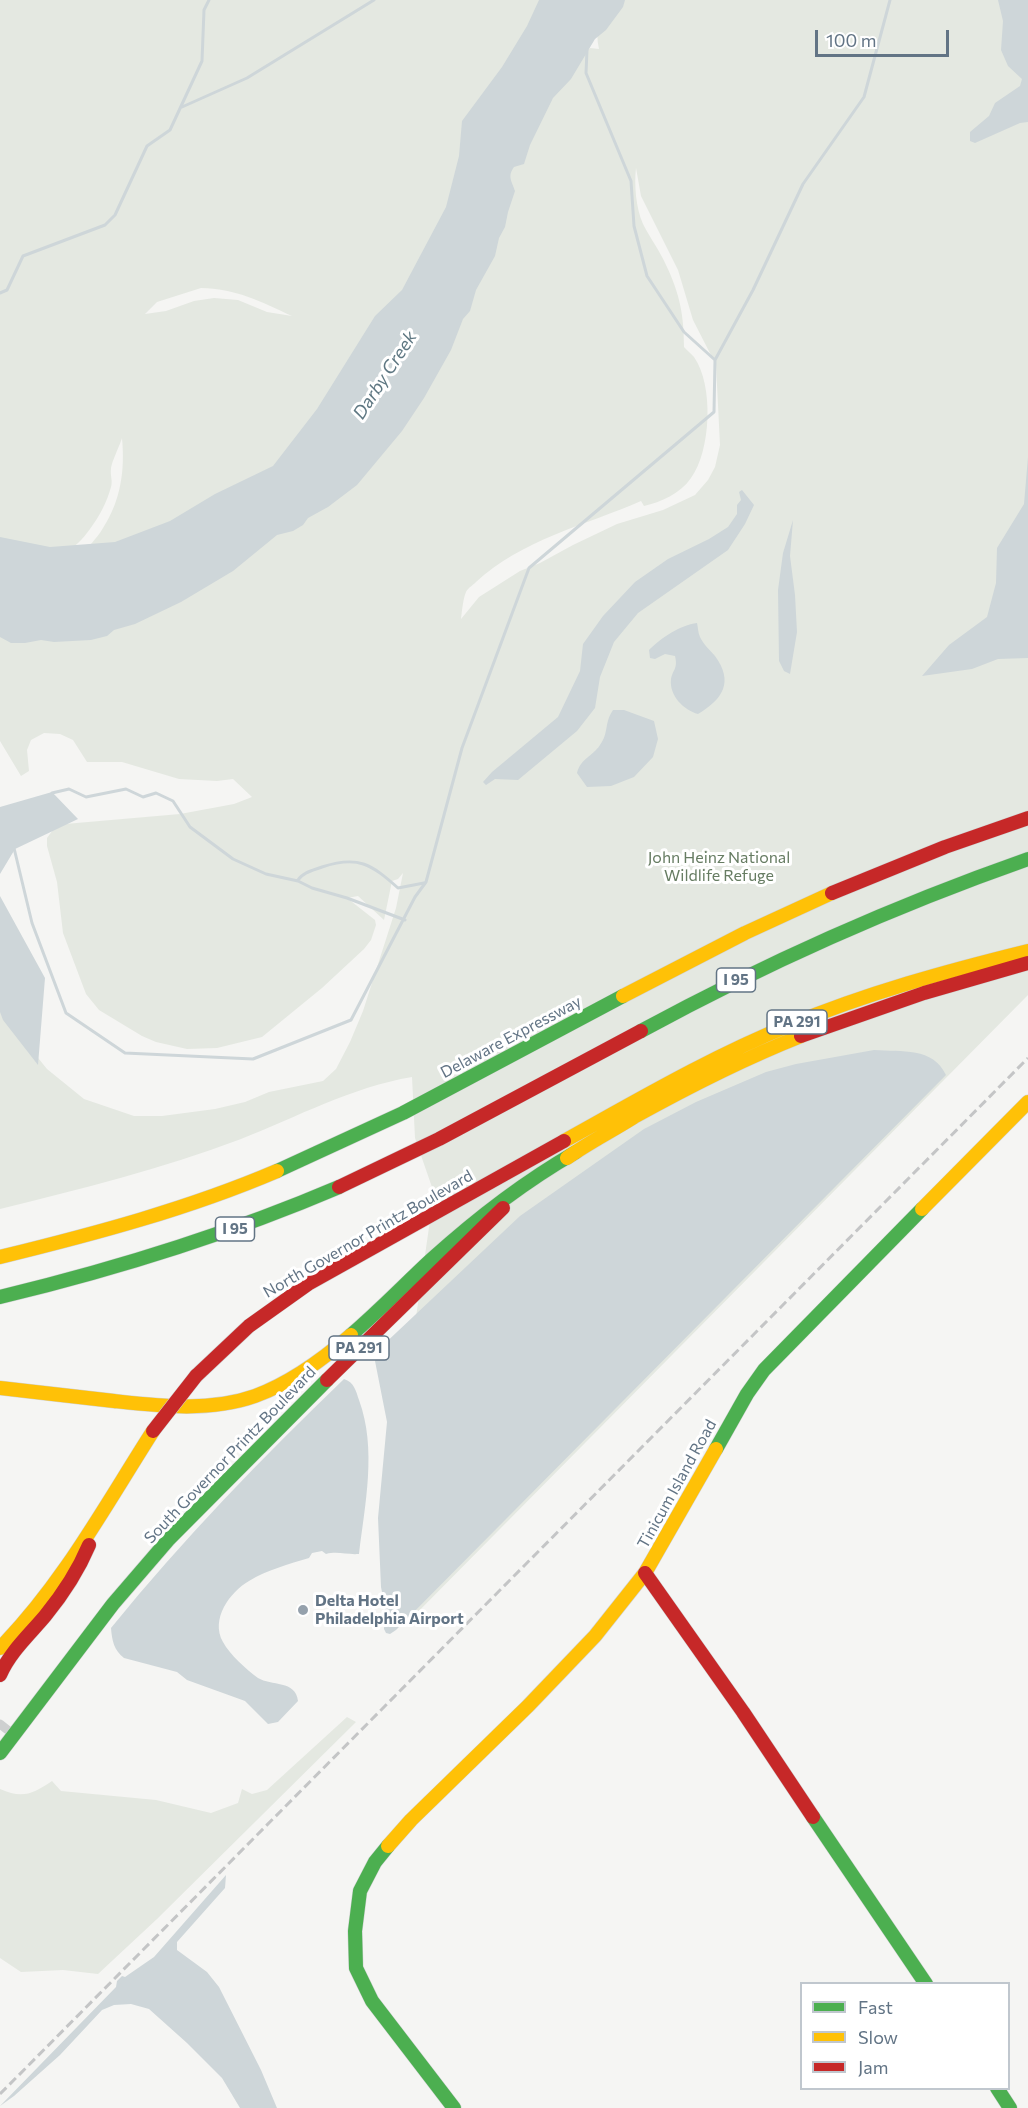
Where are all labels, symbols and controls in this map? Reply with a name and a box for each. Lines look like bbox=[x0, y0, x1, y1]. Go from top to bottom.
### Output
scale bar bbox=[818, 18, 952, 56]
text: 100 m bbox=[826, 29, 876, 51]
water label: Darby Creek bbox=[349, 327, 421, 423]
park label: John Heinz National Wildlife Refuge bbox=[648, 848, 790, 886]
road number: I 95 bbox=[716, 968, 756, 992]
street label: Delaware Expressway bbox=[437, 992, 585, 1082]
road number: PA 291 bbox=[767, 1010, 827, 1034]
street label: North Governor Printz Boulevard bbox=[260, 1166, 476, 1302]
road number: I 95 bbox=[216, 1217, 254, 1241]
road number: PA 291 bbox=[329, 1336, 389, 1360]
street label: South Governor Printz Boulevard bbox=[140, 1362, 320, 1548]
street label: Tinicum Island Road bbox=[634, 1416, 720, 1552]
place label: Delta Hotel Philadelphia Airport bbox=[315, 1591, 464, 1629]
marker: Delta Hotel Philadelphia Airport bbox=[296, 1603, 310, 1617]
legend bbox=[800, 1982, 1010, 2090]
text: Fast bbox=[858, 1996, 893, 2018]
text: Slow bbox=[858, 2026, 898, 2048]
text: Jam bbox=[858, 2056, 888, 2078]

